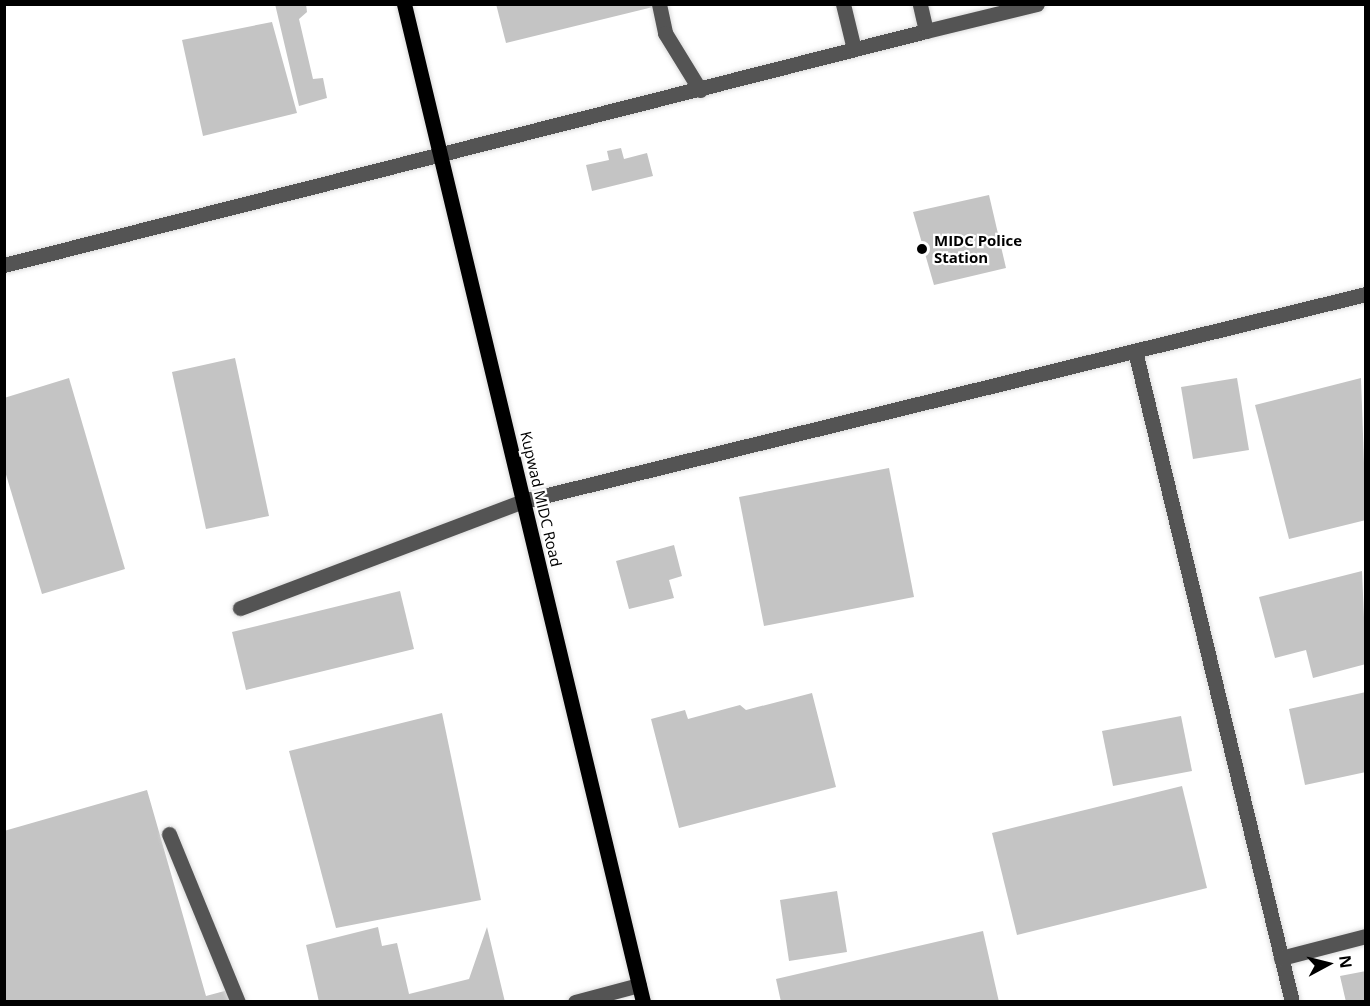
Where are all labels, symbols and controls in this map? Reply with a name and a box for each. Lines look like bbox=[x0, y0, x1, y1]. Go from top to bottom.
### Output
place label: MIDC Police Station bbox=[934, 231, 1022, 266]
marker: MIDC Police Station bbox=[915, 242, 929, 256]
street label: Kupwad MIDC Road bbox=[517, 430, 565, 568]
north arrow bbox=[1298, 934, 1358, 994]
text: N bbox=[1334, 954, 1358, 970]

